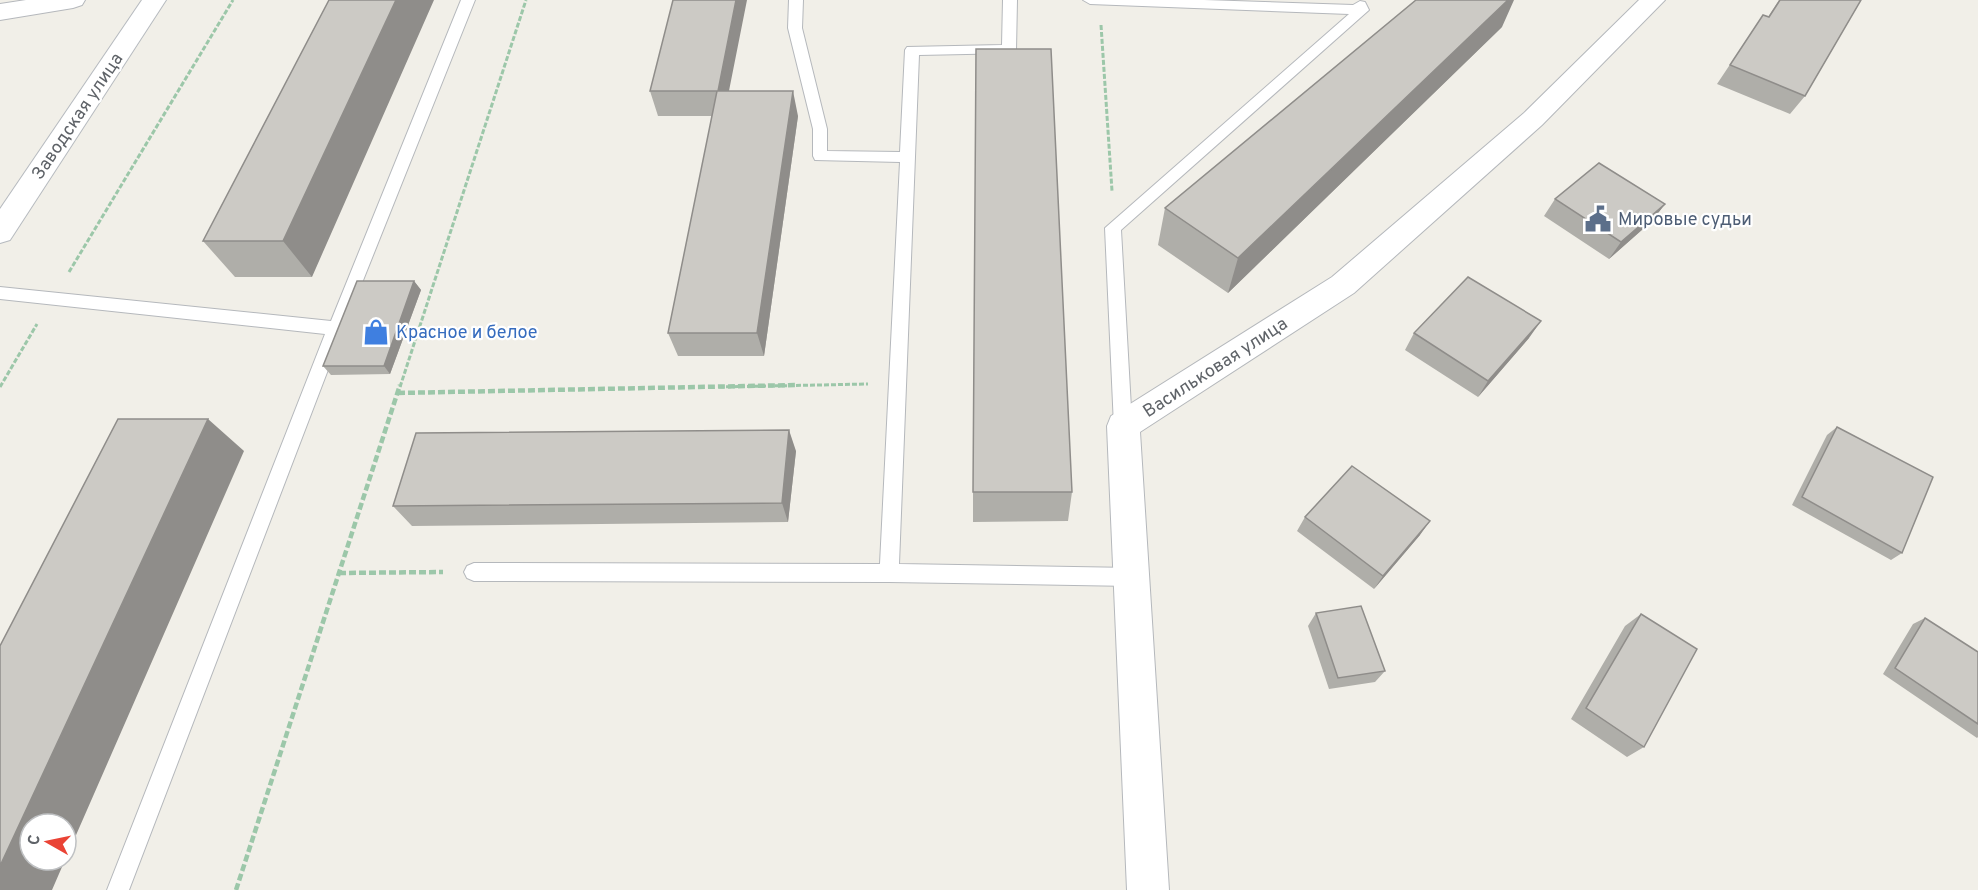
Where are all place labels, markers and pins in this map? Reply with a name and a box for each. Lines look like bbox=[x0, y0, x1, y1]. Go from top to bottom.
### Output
public building icon: Мировые судьи bbox=[1583, 204, 1613, 234]
place label: Мировые судьи bbox=[1618, 209, 1752, 232]
shop icon: Красное и белое bbox=[361, 317, 391, 347]
place label: Красное и белое bbox=[396, 322, 537, 345]

